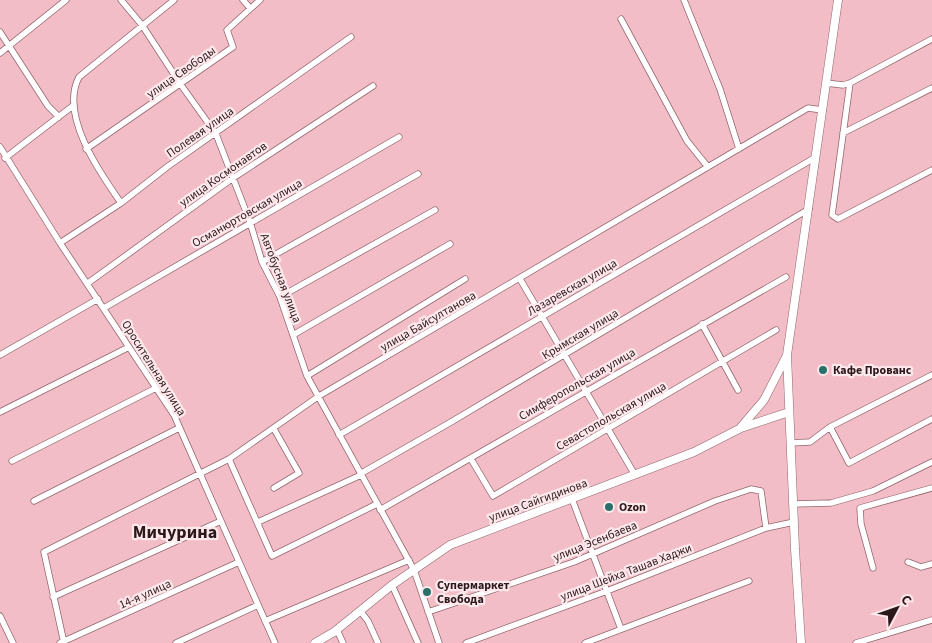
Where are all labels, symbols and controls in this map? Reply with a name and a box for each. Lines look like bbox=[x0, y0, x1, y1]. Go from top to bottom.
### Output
street label: улица Свободы bbox=[143, 42, 219, 103]
street label: Полевая улица bbox=[163, 103, 237, 162]
street label: улица Космонавтов bbox=[176, 138, 270, 211]
street label: Османюртовская улица bbox=[189, 175, 305, 252]
street label: Автобусная улица bbox=[256, 231, 305, 325]
street label: Лазаревская улица bbox=[524, 255, 620, 320]
street label: улица Байсултанова bbox=[377, 287, 479, 356]
street label: Крымская улица bbox=[539, 305, 622, 364]
street label: Оросительная улица bbox=[117, 317, 190, 419]
street label: Симферопольская улица bbox=[516, 344, 639, 425]
place label: Кафе Прованс bbox=[833, 362, 912, 379]
marker: Кафе Прованс bbox=[817, 364, 829, 376]
street label: Севастопольская улица bbox=[553, 378, 670, 455]
street label: улица Сайгидинова bbox=[486, 475, 590, 526]
place label: Ozon bbox=[619, 499, 646, 516]
marker: Ozon bbox=[603, 501, 615, 513]
street label: улица Эсенбаева bbox=[551, 517, 640, 566]
district label: Мичурина bbox=[133, 520, 217, 545]
street label: улица Шейха Ташав Хаджи bbox=[558, 540, 694, 605]
street label: 14-я улица bbox=[116, 575, 174, 614]
place label: Супермаркет Свобода bbox=[437, 577, 509, 608]
north arrow bbox=[872, 583, 922, 633]
marker: Супермаркет Свобода bbox=[421, 586, 433, 598]
text: С bbox=[896, 590, 916, 610]

